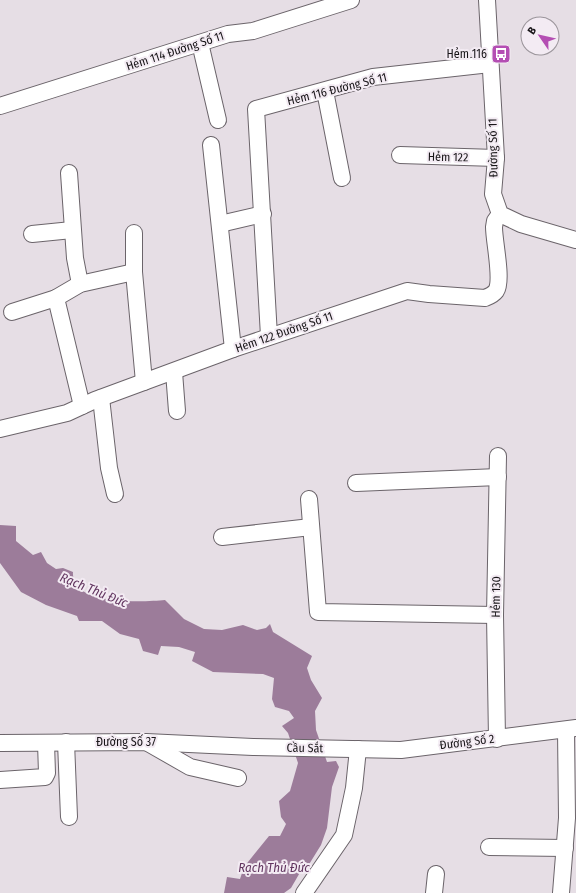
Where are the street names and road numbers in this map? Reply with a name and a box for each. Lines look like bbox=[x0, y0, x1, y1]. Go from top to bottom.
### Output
street label: Hẻm 114 Đường Số 11 bbox=[124, 28, 226, 73]
street label: Hẻm 116 Đường Số 11 bbox=[285, 69, 388, 108]
street label: Đường Số 11 bbox=[484, 118, 501, 178]
street label: Hẻm 122 bbox=[428, 150, 468, 164]
street label: Hẻm 122 Đường Số 11 bbox=[233, 308, 335, 355]
street label: Hẻm 130 bbox=[489, 576, 503, 618]
street label: Đường Số 2 bbox=[439, 731, 495, 752]
street label: Đường Số 37 bbox=[96, 734, 156, 749]
street label: Cầu Sắt bbox=[287, 739, 324, 755]

